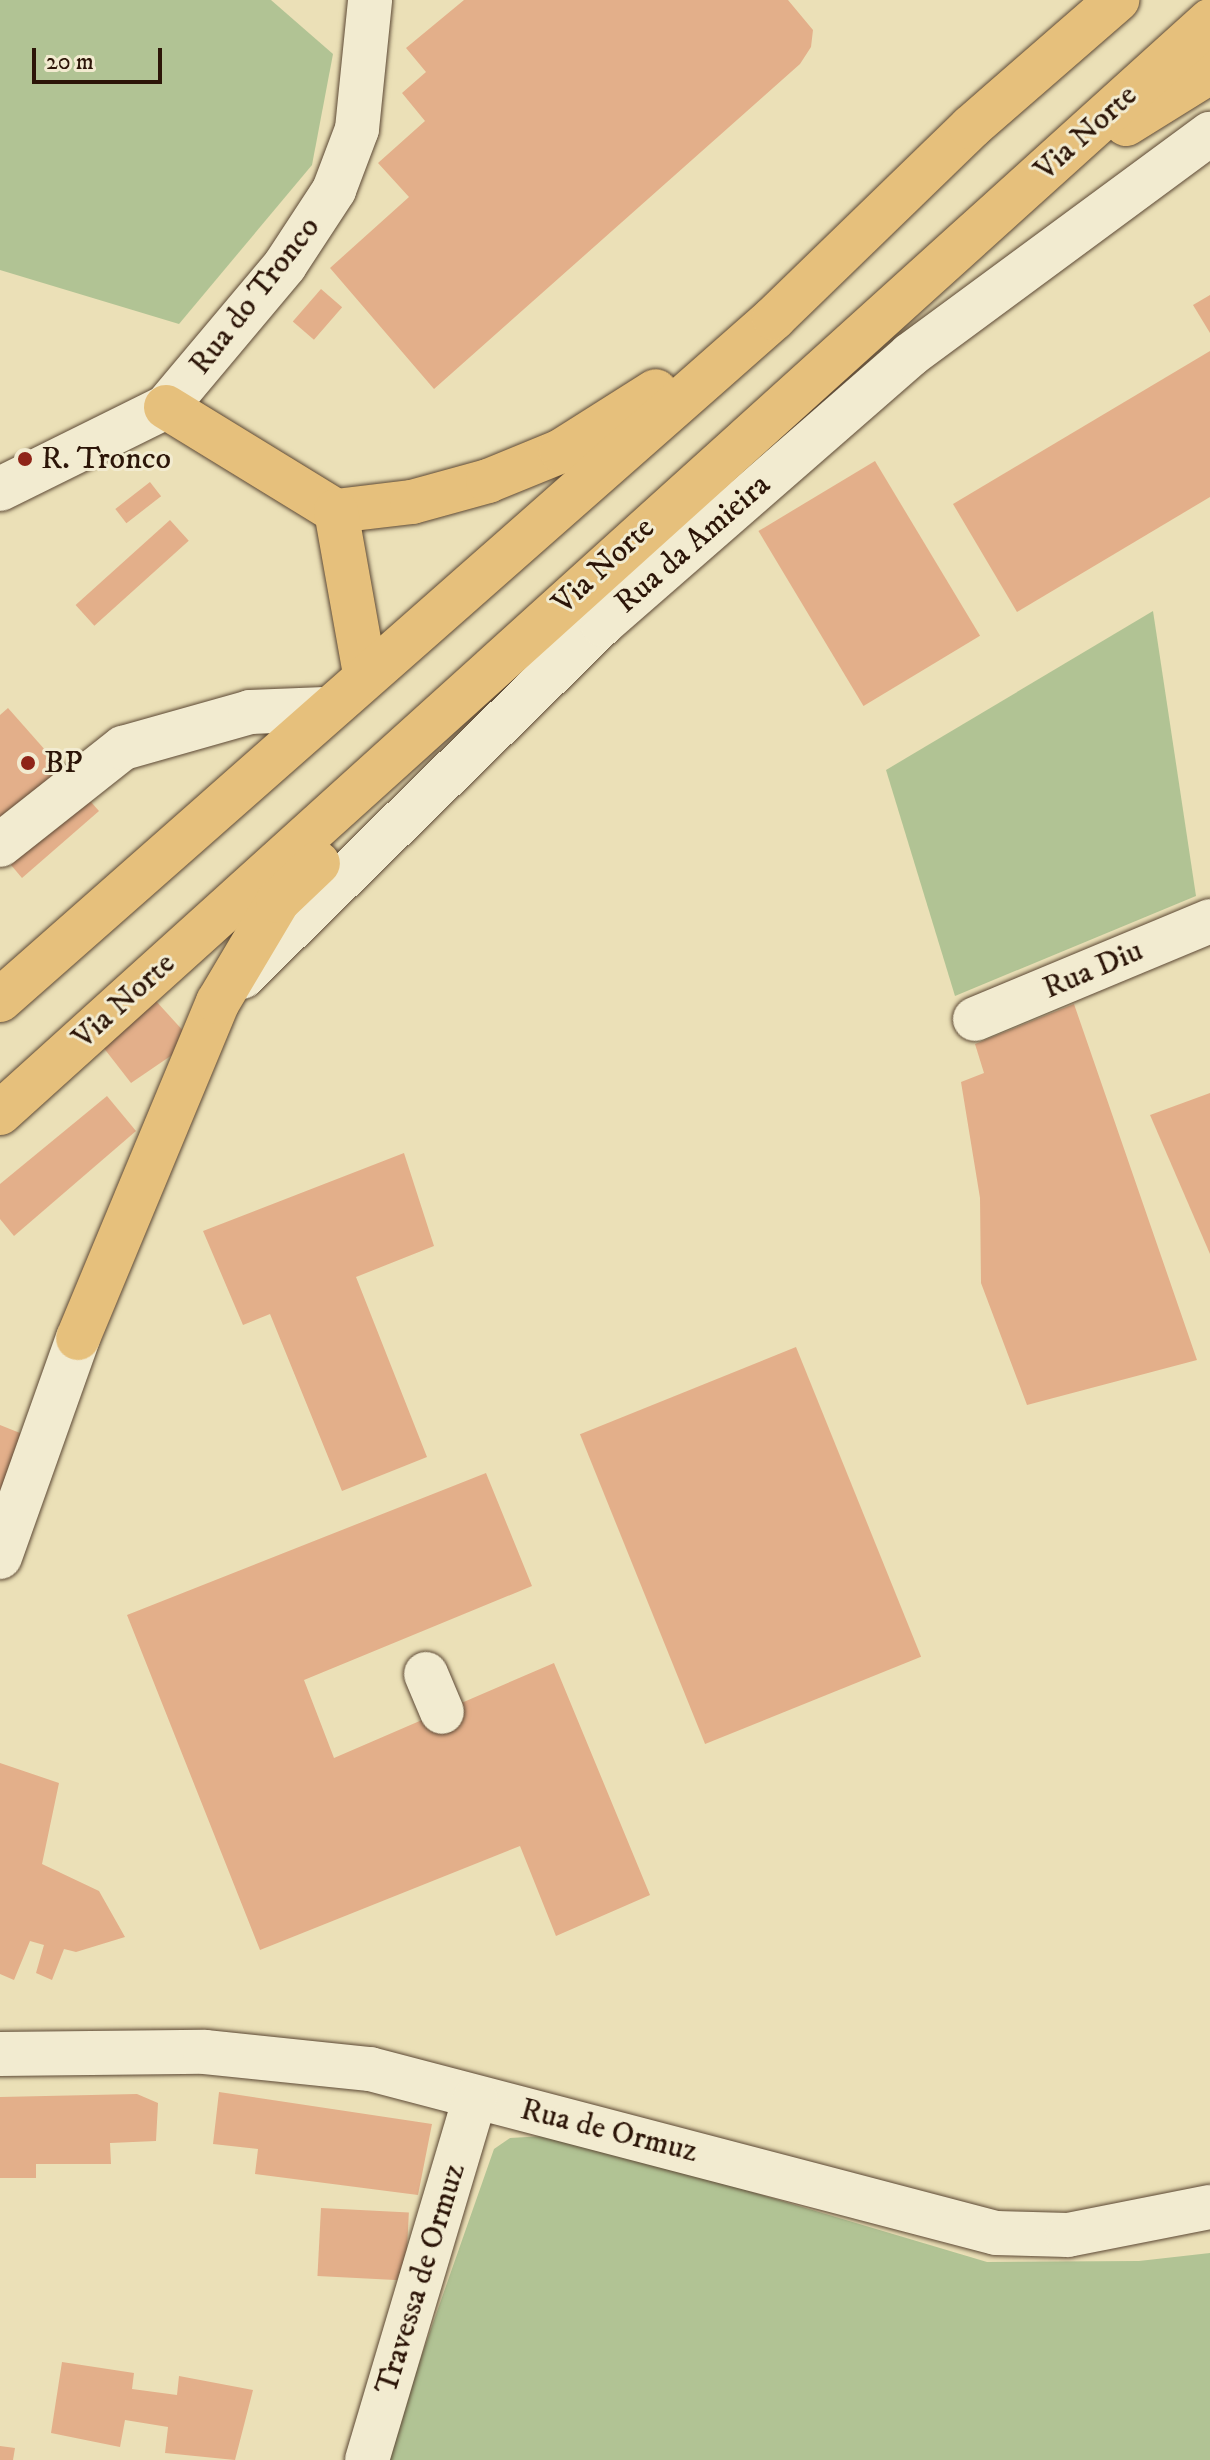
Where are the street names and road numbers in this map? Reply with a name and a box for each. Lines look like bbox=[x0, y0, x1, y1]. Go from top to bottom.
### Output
street label: Via Norte bbox=[1027, 77, 1145, 189]
street label: Rua do Tronco bbox=[181, 209, 329, 383]
street label: Rua da Amieira bbox=[607, 466, 779, 622]
street label: Via Norte bbox=[545, 509, 663, 623]
street label: Rua Diu bbox=[1037, 932, 1149, 1008]
street label: Via Norte bbox=[65, 945, 183, 1057]
street label: Rua de Ormuz bbox=[517, 2090, 701, 2172]
street label: Travessa de Ormuz bbox=[368, 2159, 474, 2399]

